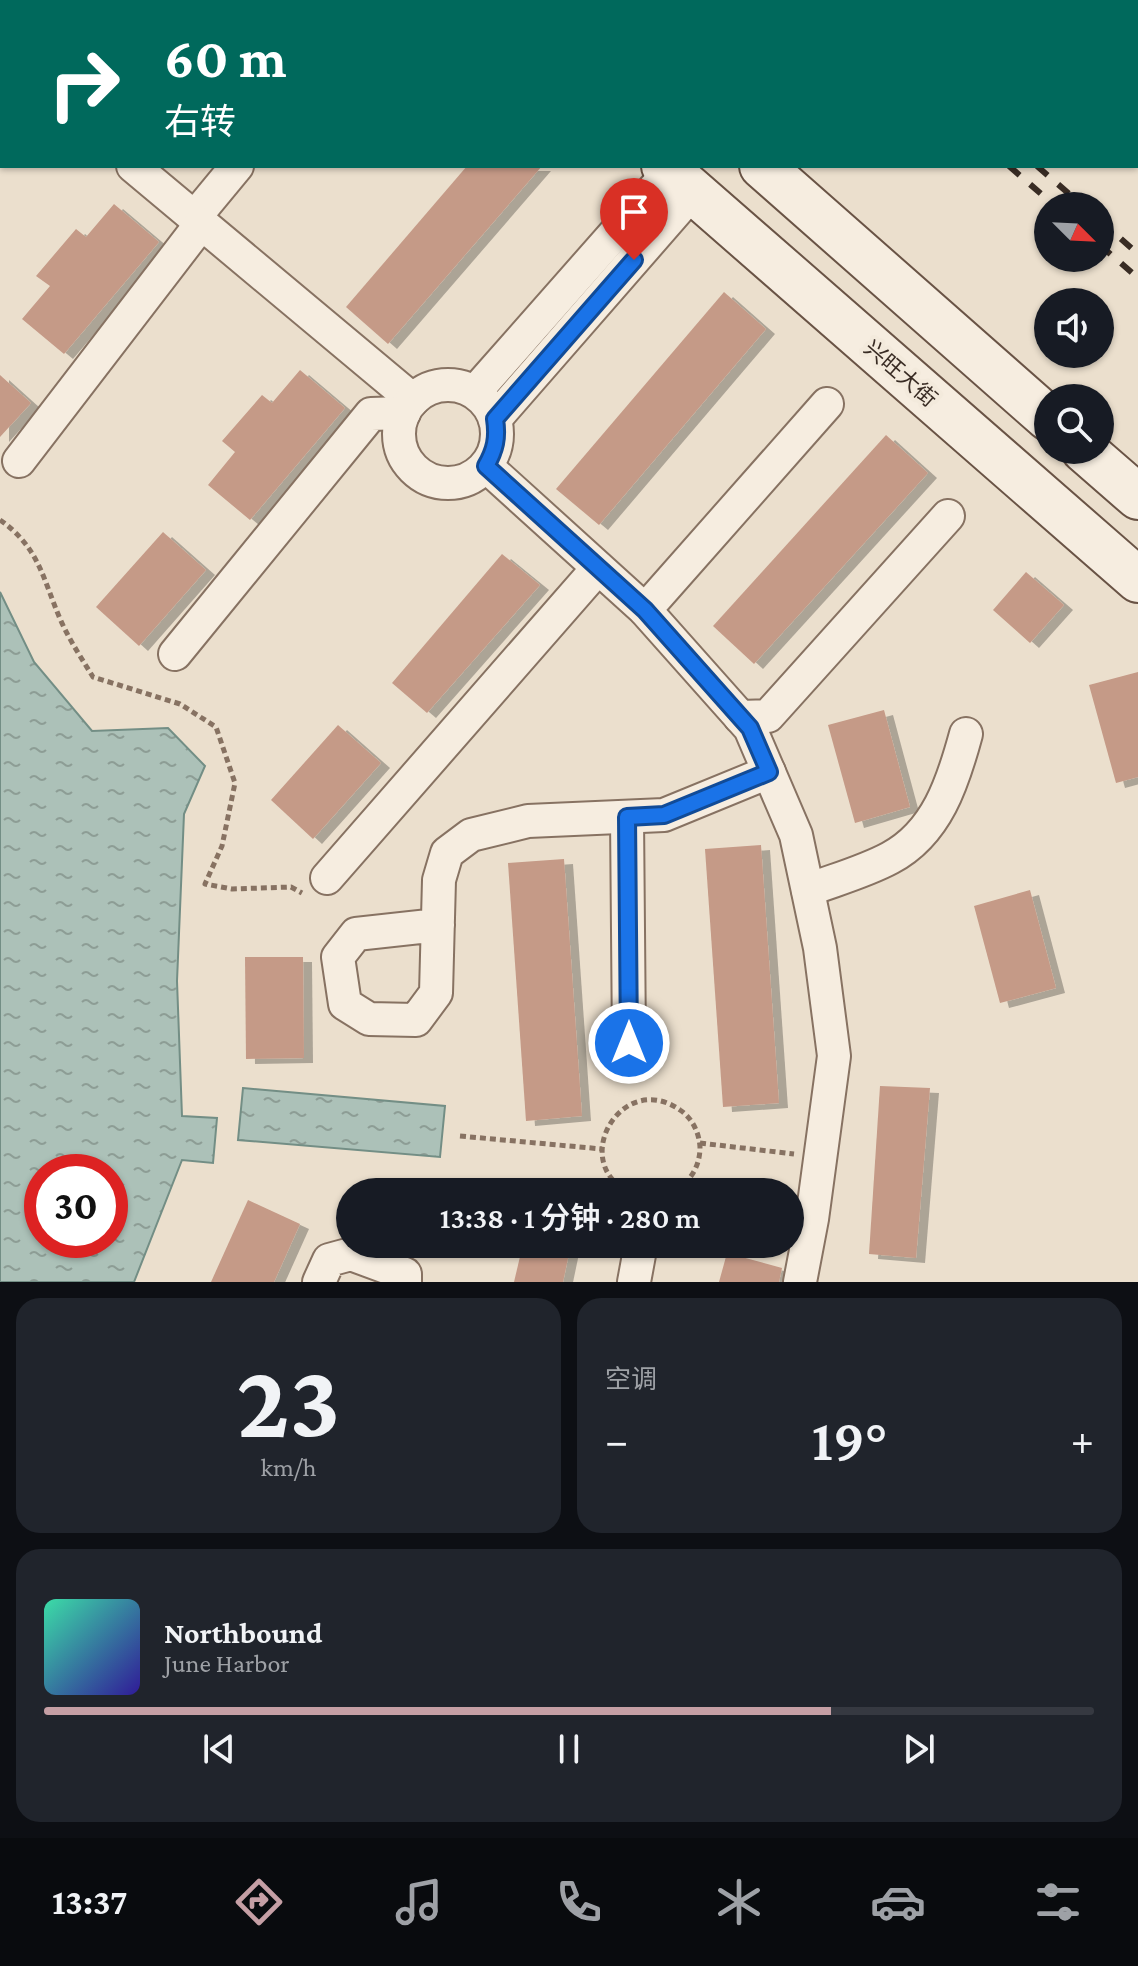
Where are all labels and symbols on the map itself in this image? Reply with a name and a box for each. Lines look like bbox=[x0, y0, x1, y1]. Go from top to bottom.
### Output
pin bbox=[600, 178, 668, 260]
north arrow bbox=[1034, 192, 1114, 272]
street label: 兴旺大街 bbox=[859, 335, 942, 412]
position arrow bbox=[587, 1001, 671, 1085]
speed limit sign: 30 bbox=[24, 1154, 128, 1258]

